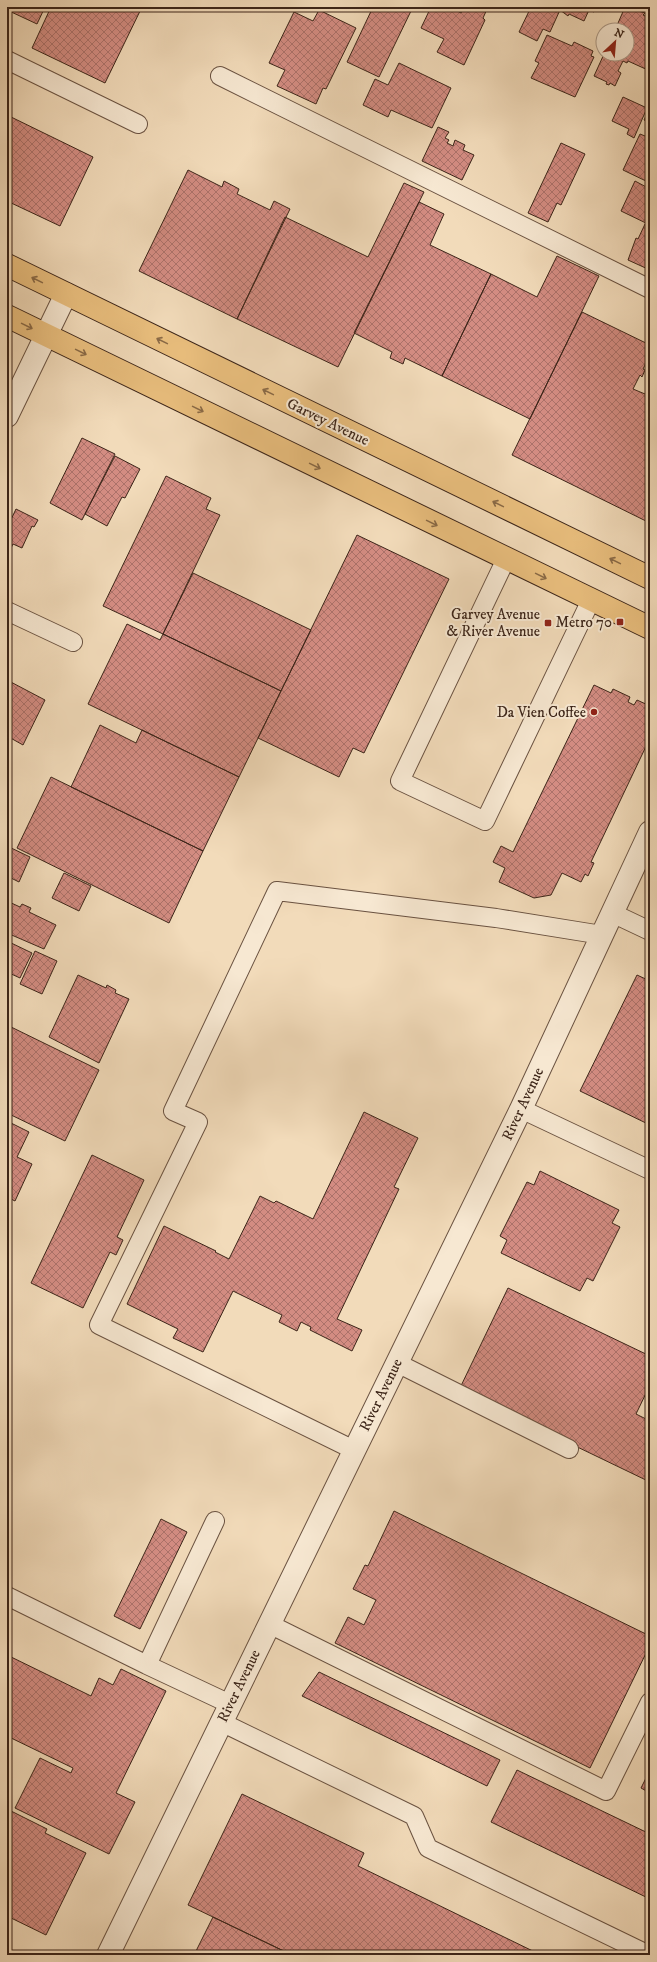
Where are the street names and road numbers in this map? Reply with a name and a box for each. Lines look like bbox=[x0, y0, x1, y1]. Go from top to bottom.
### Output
street label: Garvey Avenue bbox=[284, 394, 372, 450]
street label: River Avenue bbox=[498, 1064, 548, 1144]
street label: River Avenue bbox=[355, 1355, 407, 1435]
street label: River Avenue bbox=[213, 1646, 265, 1726]

